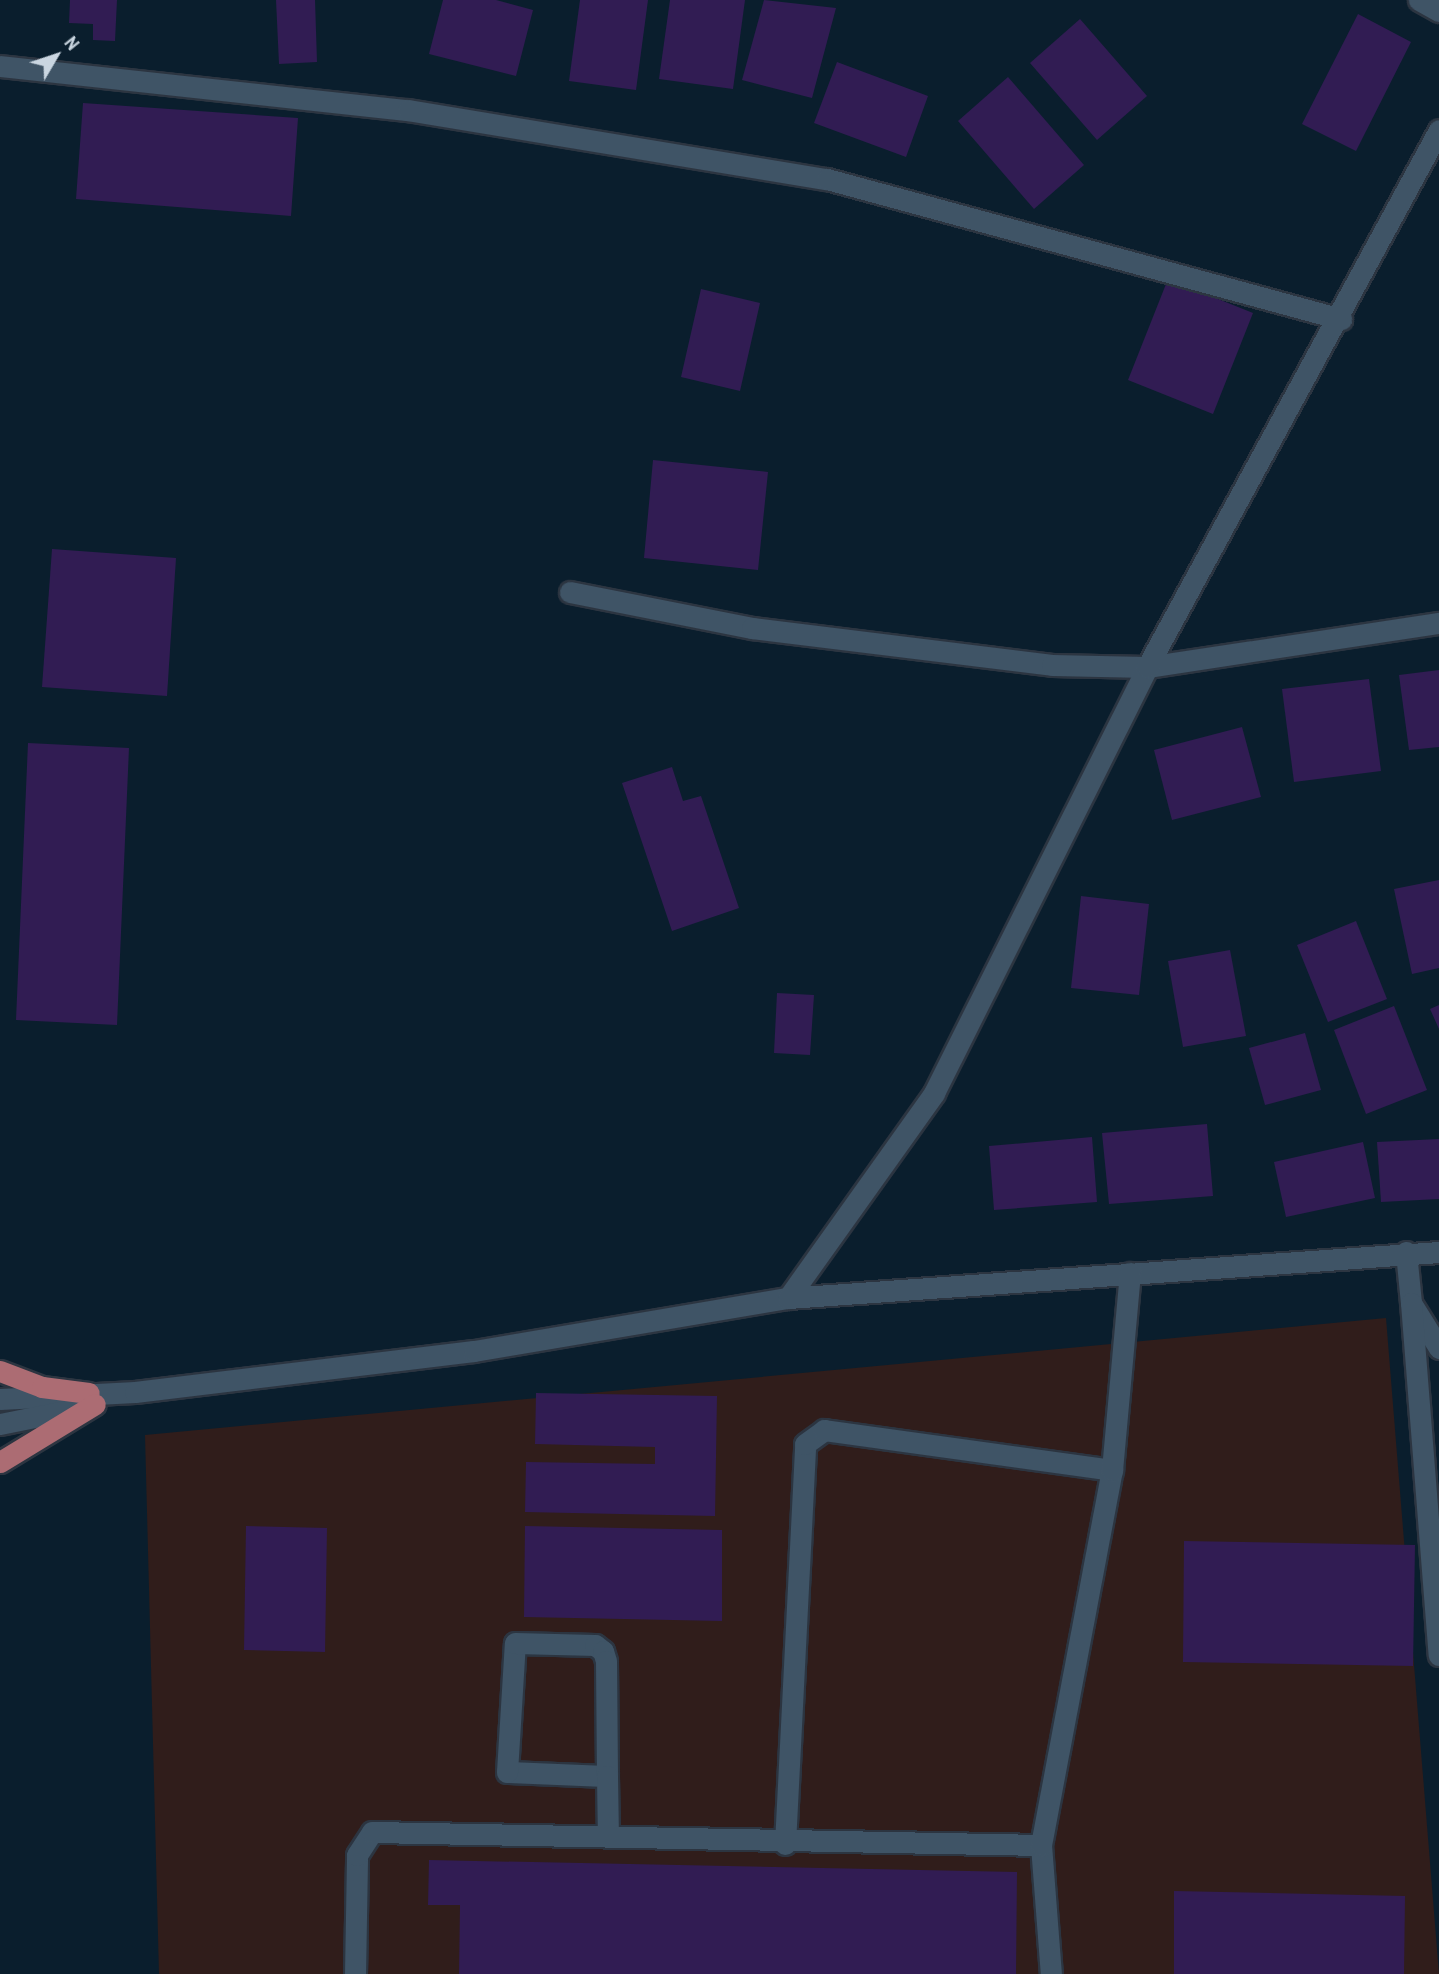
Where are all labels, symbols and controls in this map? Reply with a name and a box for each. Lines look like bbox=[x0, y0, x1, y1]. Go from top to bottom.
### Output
north arrow bbox=[21, 21, 91, 91]
text: N bbox=[59, 30, 86, 55]

